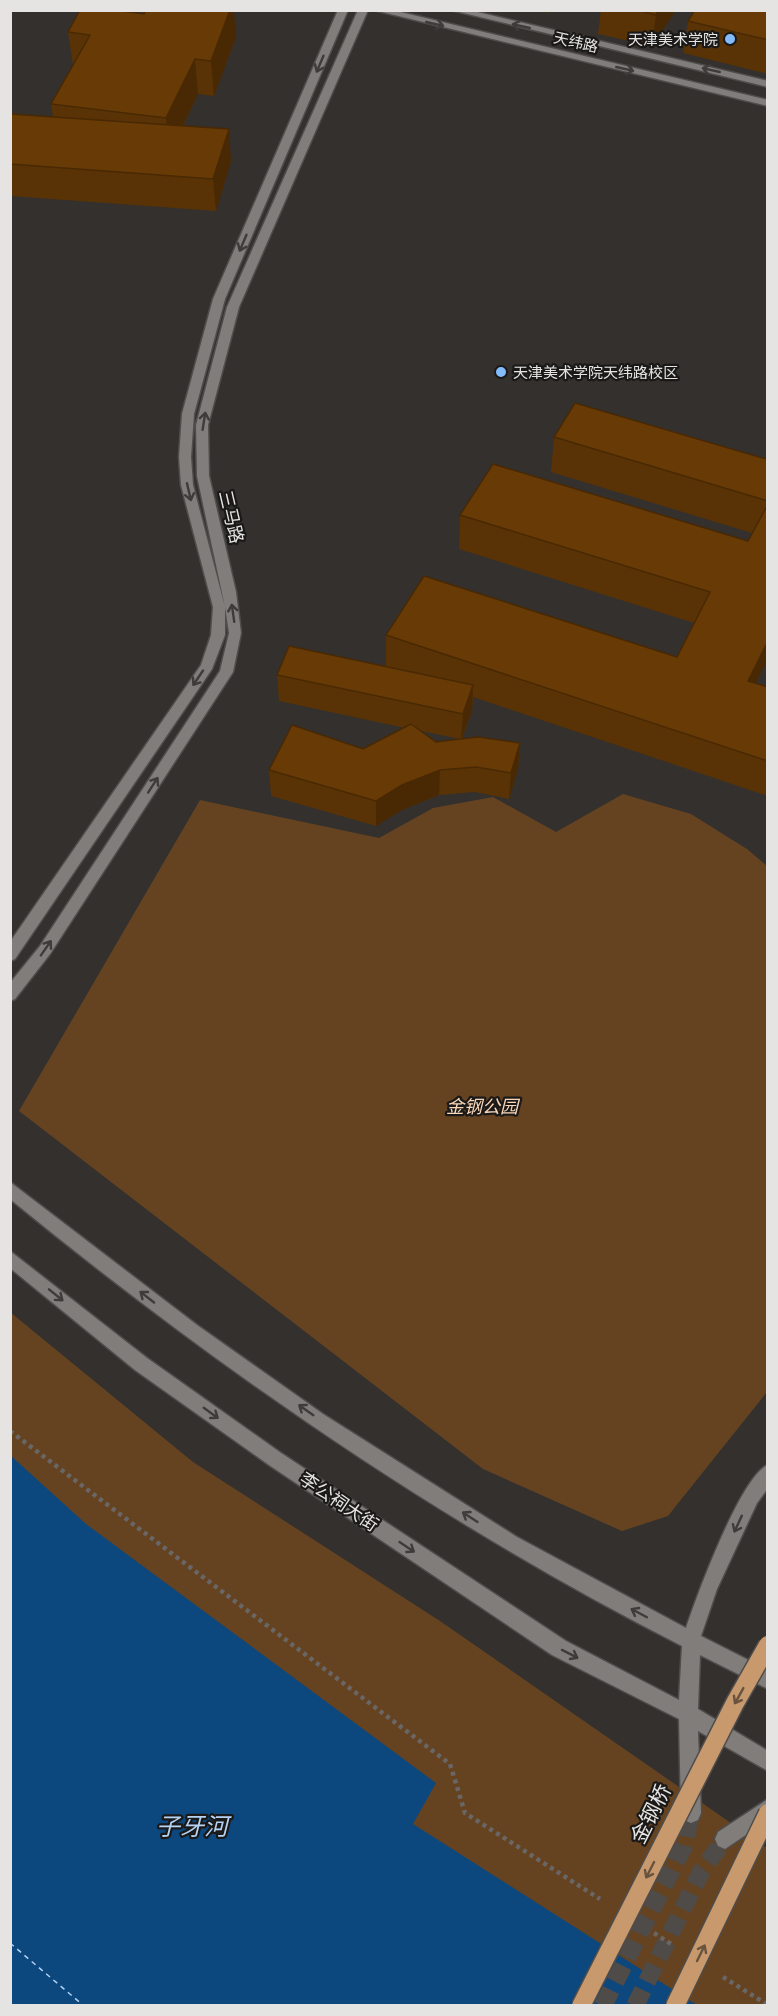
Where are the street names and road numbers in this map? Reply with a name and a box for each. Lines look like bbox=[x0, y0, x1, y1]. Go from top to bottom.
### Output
street label: 天纬路 bbox=[552, 28, 600, 56]
street label: 三马路 bbox=[214, 488, 248, 546]
street label: 李公祠大街 bbox=[296, 1468, 382, 1536]
street label: 金钢桥 bbox=[625, 1780, 677, 1848]

